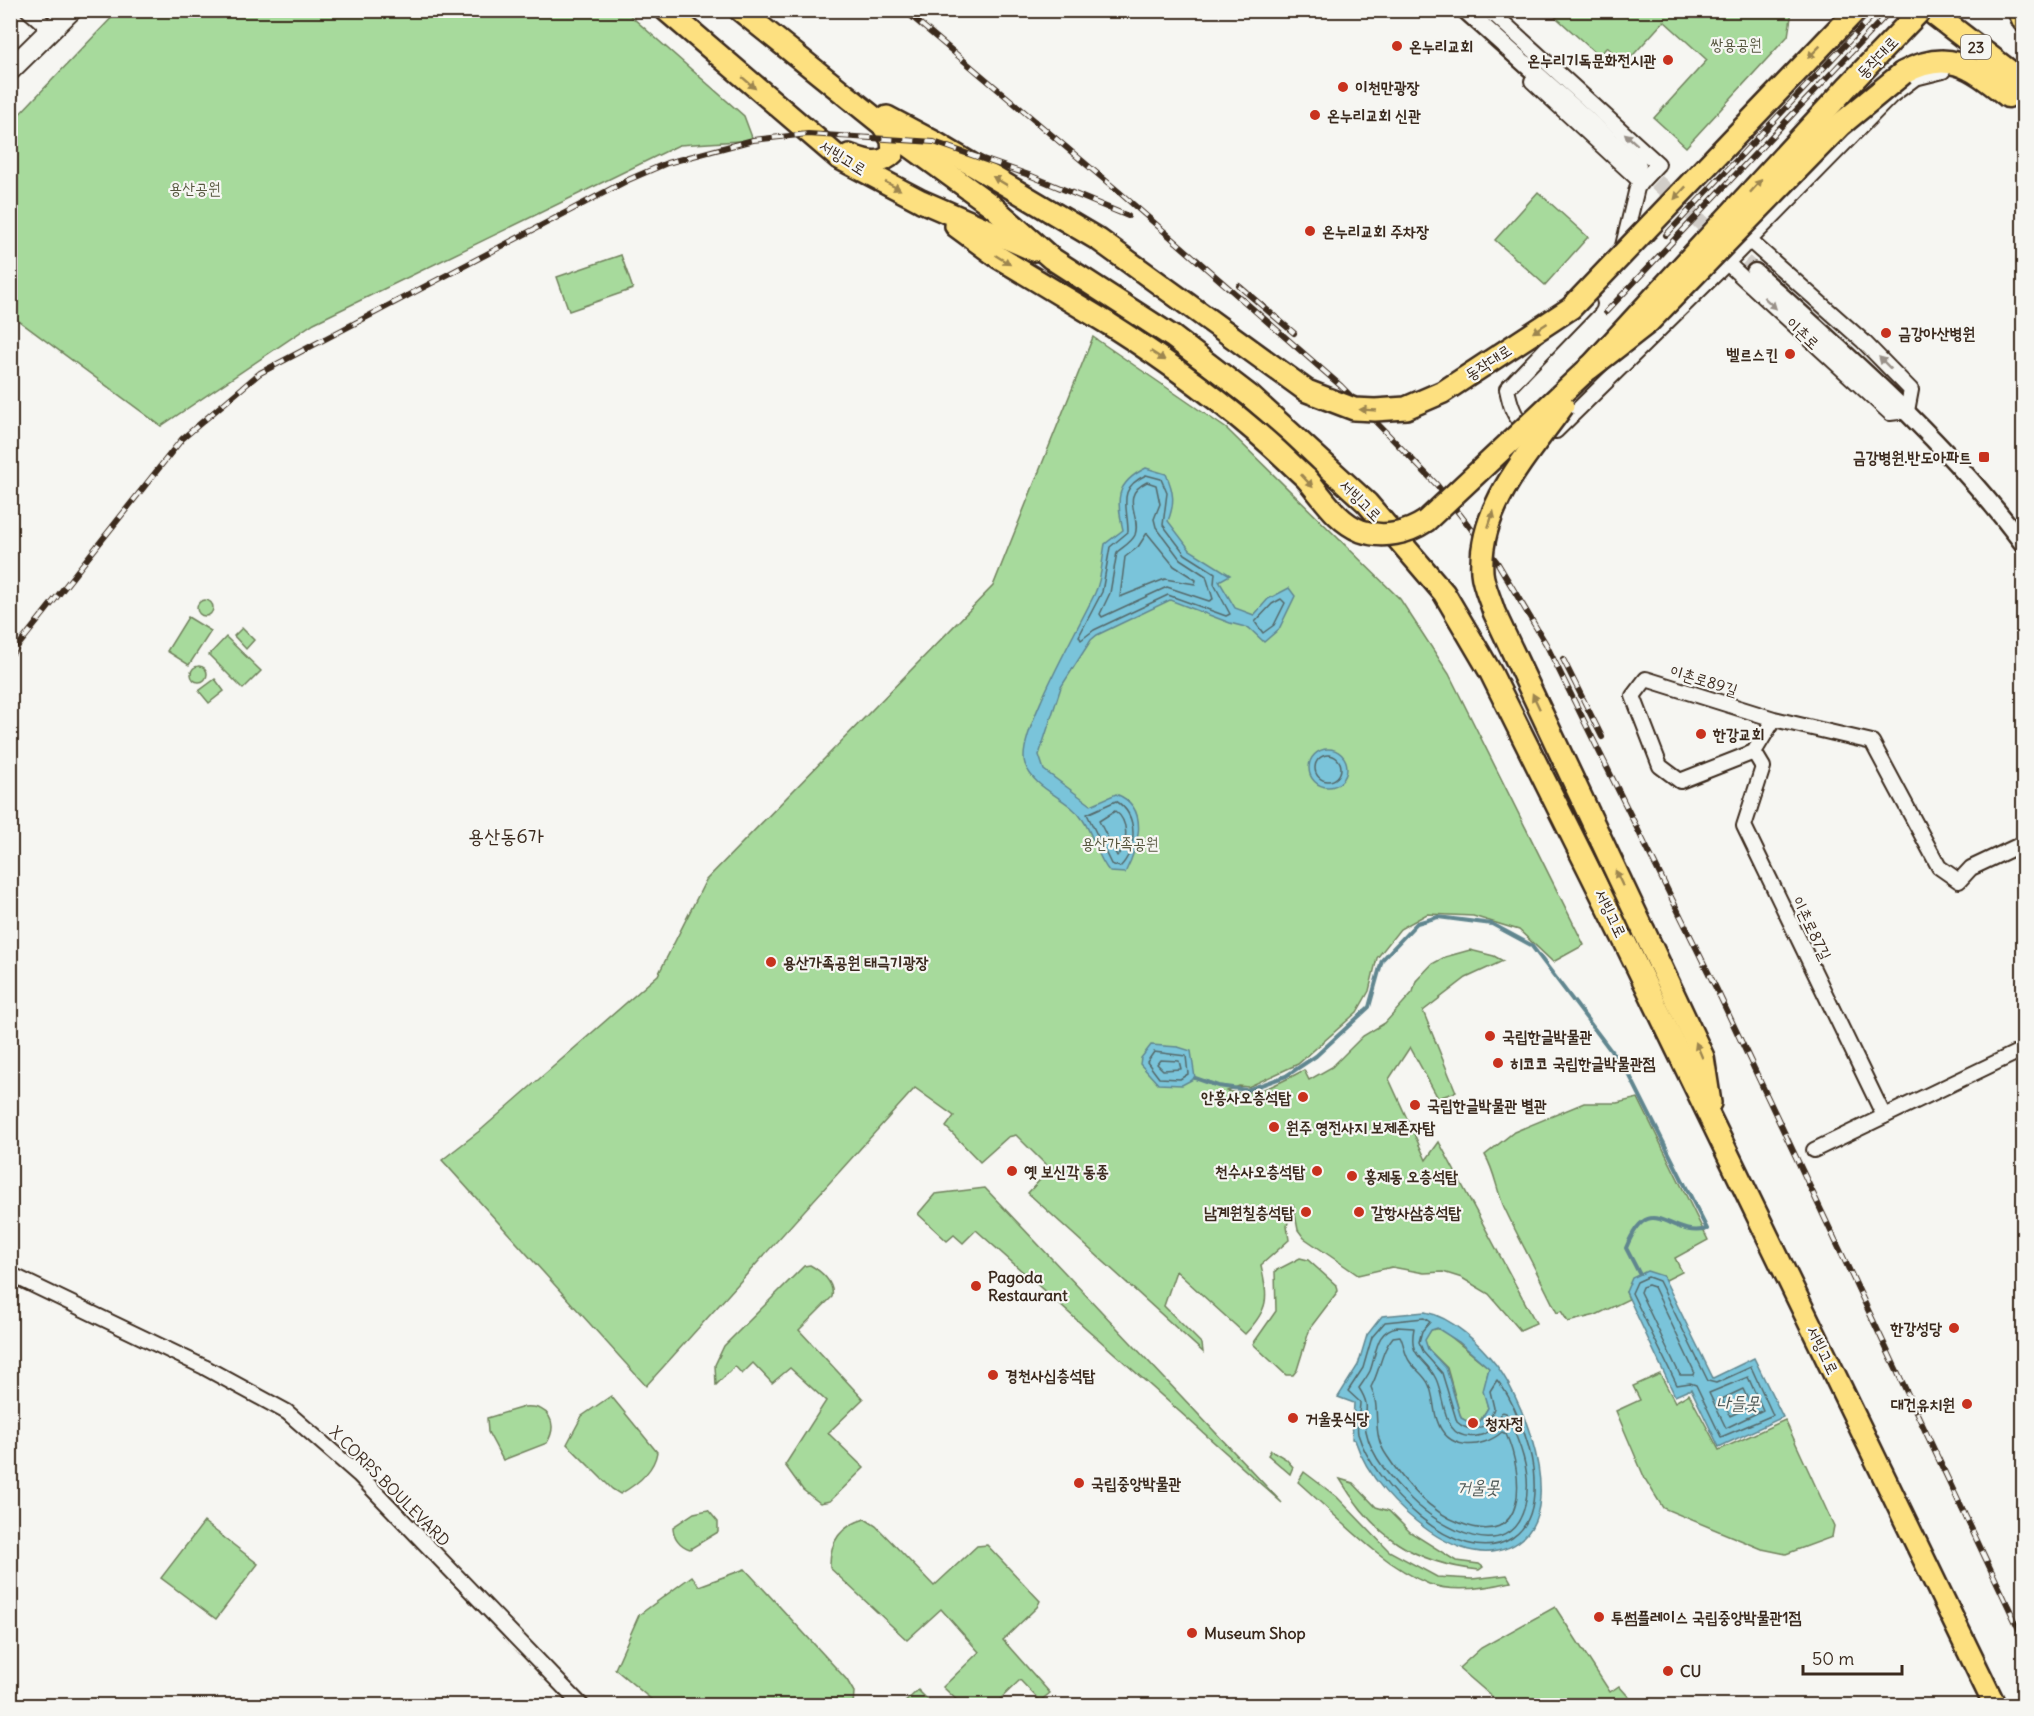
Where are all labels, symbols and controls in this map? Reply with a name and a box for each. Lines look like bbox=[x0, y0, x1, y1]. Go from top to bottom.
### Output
street label: 동작대로 bbox=[1852, 32, 1902, 82]
park label: 쌍용공원 bbox=[1710, 34, 1762, 54]
road number: 23 bbox=[1961, 35, 1991, 59]
place label: 온누리교회 bbox=[1409, 36, 1473, 56]
marker: 온누리교회 bbox=[1390, 39, 1404, 53]
one-way arrow bbox=[1808, 44, 1822, 58]
place label: 온누리기독문화전시관 bbox=[1527, 50, 1656, 70]
marker: 온누리기독문화전시관 bbox=[1661, 53, 1675, 67]
one-way arrow bbox=[742, 77, 757, 90]
place label: 이천만광장 bbox=[1355, 77, 1420, 97]
marker: 이천만광장 bbox=[1336, 80, 1350, 94]
place label: 온누리교회 신관 bbox=[1327, 105, 1421, 125]
marker: 온누리교회 신관 bbox=[1308, 108, 1322, 122]
one-way arrow bbox=[1623, 132, 1638, 146]
street label: 서빙고로 bbox=[816, 135, 870, 179]
one-way arrow bbox=[992, 176, 1008, 187]
park label: 용산공원 bbox=[169, 178, 221, 198]
one-way arrow bbox=[1749, 179, 1762, 194]
one-way arrow bbox=[885, 182, 902, 191]
one-way arrow bbox=[1673, 186, 1687, 201]
place label: 온누리교회 주차장 bbox=[1322, 221, 1429, 241]
marker: 온누리교회 주차장 bbox=[1303, 224, 1317, 238]
one-way arrow bbox=[995, 254, 1011, 265]
one-way arrow bbox=[1762, 296, 1777, 310]
street label: 이촌로 bbox=[1782, 313, 1824, 353]
one-way arrow bbox=[1532, 322, 1548, 333]
place label: 금강아산병원 bbox=[1898, 323, 1975, 343]
marker: 금강아산병원 bbox=[1879, 326, 1893, 340]
street label: 동작대로 bbox=[1461, 340, 1515, 384]
place label: 벨르스킨 bbox=[1727, 344, 1778, 364]
marker: 벨르스킨 bbox=[1783, 347, 1797, 361]
one-way arrow bbox=[1150, 350, 1166, 361]
one-way arrow bbox=[1878, 357, 1892, 371]
one-way arrow bbox=[1358, 405, 1377, 414]
place label: 금강병원.반도아파트 bbox=[1853, 447, 1972, 467]
marker: 금강병원.반도아파트 bbox=[1977, 450, 1991, 464]
one-way arrow bbox=[1300, 473, 1313, 488]
street label: 서빙고로 bbox=[1336, 475, 1386, 525]
one-way arrow bbox=[1486, 510, 1496, 528]
street label: 이촌로89길 bbox=[1668, 660, 1740, 700]
one-way arrow bbox=[1532, 693, 1541, 710]
place label: 한강교회 bbox=[1712, 724, 1765, 744]
marker: 한강교회 bbox=[1694, 727, 1708, 741]
district label: 용산동6가 bbox=[468, 823, 544, 848]
park label: 용산가족공원 bbox=[1081, 833, 1159, 853]
one-way arrow bbox=[1615, 869, 1624, 886]
street label: 서빙고로 bbox=[1591, 885, 1631, 941]
street label: 이촌로87길 bbox=[1788, 893, 1836, 963]
place label: 용산가족공원 태극기광장 bbox=[783, 952, 929, 972]
marker: 용산가족공원 태극기광장 bbox=[764, 955, 778, 969]
place label: 국립한글박물관 bbox=[1502, 1026, 1592, 1046]
marker: 국립한글박물관 bbox=[1483, 1029, 1497, 1043]
one-way arrow bbox=[1694, 1040, 1704, 1058]
place label: 히코코 국립한글박물관점 bbox=[1510, 1053, 1656, 1073]
marker: 히코코 국립한글박물관점 bbox=[1491, 1056, 1505, 1070]
place label: 안흥사오층석탑 bbox=[1201, 1087, 1291, 1107]
marker: 안흥사오층석탑 bbox=[1296, 1090, 1310, 1104]
place label: 국립한글박물관 별관 bbox=[1427, 1095, 1547, 1115]
marker: 국립한글박물관 별관 bbox=[1408, 1098, 1422, 1112]
place label: 원주 영전사지 보제존자탑 bbox=[1286, 1117, 1435, 1137]
marker: 원주 영전사지 보제존자탑 bbox=[1267, 1120, 1281, 1134]
place label: 옛 보신각 동종 bbox=[1024, 1161, 1109, 1181]
place label: 천수사오층석탑 bbox=[1215, 1161, 1305, 1181]
marker: 옛 보신각 동종 bbox=[1005, 1164, 1019, 1178]
marker: 천수사오층석탑 bbox=[1310, 1164, 1324, 1178]
place label: 홍제동 오층석탑 bbox=[1364, 1166, 1458, 1186]
marker: 홍제동 오층석탑 bbox=[1345, 1169, 1359, 1183]
place label: 남계원칠층석탑 bbox=[1204, 1202, 1294, 1222]
place label: 갈항사삼층석탑 bbox=[1371, 1202, 1461, 1222]
marker: 남계원칠층석탑 bbox=[1299, 1205, 1313, 1219]
marker: 갈항사삼층석탑 bbox=[1352, 1205, 1366, 1219]
place label: Pagoda Restaurant bbox=[988, 1267, 1068, 1305]
marker: Pagoda Restaurant bbox=[969, 1279, 983, 1293]
place label: 한강성당 bbox=[1890, 1318, 1942, 1338]
marker: 한강성당 bbox=[1947, 1321, 1961, 1335]
street label: 서빙고로 bbox=[1803, 1322, 1843, 1378]
place label: 경천사십층석탑 bbox=[1005, 1365, 1095, 1385]
marker: 경천사십층석탑 bbox=[986, 1368, 1000, 1382]
water label: 나들못 bbox=[1716, 1391, 1760, 1414]
place label: 대건유치원 bbox=[1891, 1394, 1955, 1414]
marker: 대건유치원 bbox=[1960, 1397, 1974, 1411]
place label: 거울못식당 bbox=[1305, 1408, 1370, 1428]
marker: 거울못식당 bbox=[1286, 1411, 1300, 1425]
place label: 청자정 bbox=[1485, 1413, 1524, 1433]
marker: 청자정 bbox=[1466, 1416, 1480, 1430]
street label: X CORPS BOULEVARD bbox=[326, 1422, 454, 1550]
place label: 국립중앙박물관 bbox=[1091, 1473, 1181, 1493]
water label: 거울못 bbox=[1456, 1475, 1500, 1498]
marker: 국립중앙박물관 bbox=[1072, 1476, 1086, 1490]
place label: 투썸플레이스 국립중앙박물관1점 bbox=[1611, 1607, 1802, 1627]
marker: 투썸플레이스 국립중앙박물관1점 bbox=[1592, 1610, 1606, 1624]
place label: Museum Shop bbox=[1204, 1623, 1306, 1644]
marker: Museum Shop bbox=[1185, 1626, 1199, 1640]
scale bar bbox=[1803, 1638, 1902, 1676]
text: 50 m bbox=[1812, 1647, 1854, 1670]
place label: CU bbox=[1680, 1661, 1701, 1681]
marker: CU bbox=[1661, 1664, 1675, 1678]

